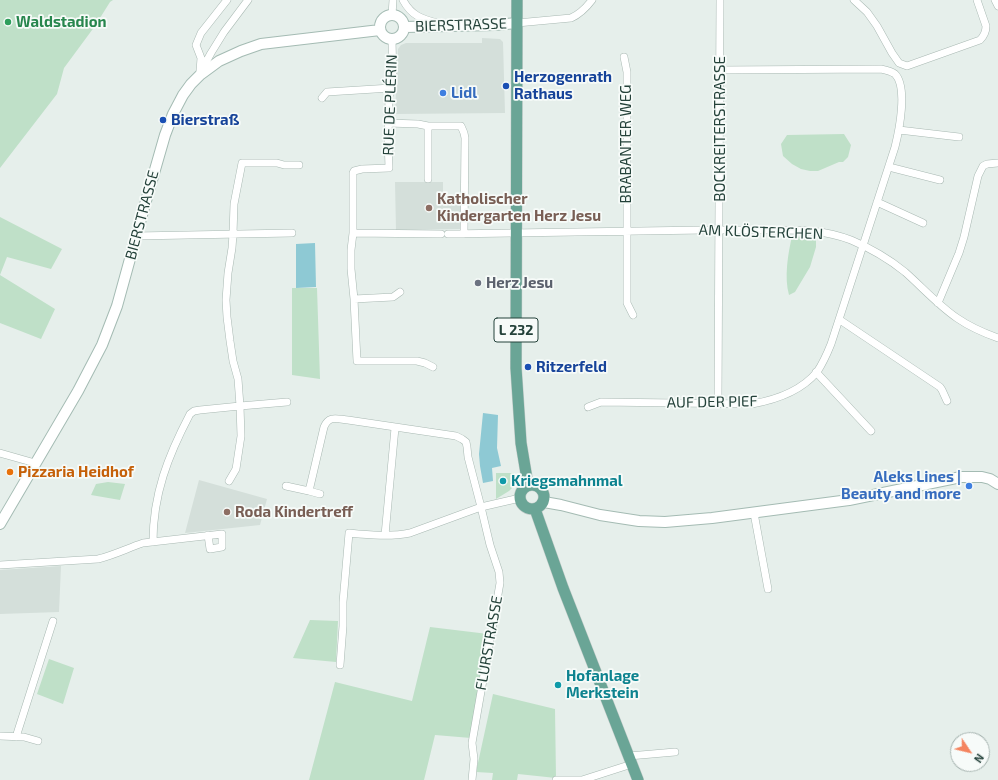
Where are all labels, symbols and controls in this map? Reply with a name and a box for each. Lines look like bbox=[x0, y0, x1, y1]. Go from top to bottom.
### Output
place label: Waldstadion bbox=[16, 13, 107, 31]
street label: BIERSTRASSE bbox=[415, 14, 507, 36]
marker: Waldstadion bbox=[3, 17, 13, 27]
street label: RUE DE PLÉRIN bbox=[379, 54, 401, 156]
street label: BOCKREITERSTRASSE bbox=[711, 56, 729, 202]
place label: Herzogenrath Rathaus bbox=[514, 68, 612, 103]
marker: Herzogenrath Rathaus bbox=[501, 81, 511, 91]
place label: Lidl bbox=[451, 84, 477, 102]
street label: BRABANTER WEG bbox=[617, 85, 635, 203]
marker: Lidl bbox=[438, 88, 448, 98]
place label: Bierstraß bbox=[171, 111, 239, 129]
marker: Bierstraß bbox=[158, 115, 168, 125]
street label: BIERSTRASSE bbox=[121, 168, 163, 262]
place label: Katholischer Kindergarten Herz Jesu bbox=[437, 190, 601, 225]
marker: Katholischer Kindergarten Herz Jesu bbox=[424, 203, 434, 213]
street label: AM KLÖSTERCHEN bbox=[698, 221, 824, 243]
place label: Herz Jesu bbox=[486, 274, 553, 292]
marker: Herz Jesu bbox=[473, 278, 483, 288]
road number: L 232 bbox=[494, 318, 538, 342]
place label: Ritzerfeld bbox=[536, 358, 607, 376]
marker: Ritzerfeld bbox=[523, 362, 533, 372]
street label: AUF DER PIEF bbox=[666, 392, 758, 412]
place label: Pizzaria Heidhof bbox=[18, 463, 134, 481]
marker: Pizzaria Heidhof bbox=[5, 467, 15, 477]
place label: Aleks Lines | Beauty and more bbox=[841, 468, 961, 503]
place label: Kriegsmahnmal bbox=[511, 472, 623, 490]
marker: Kriegsmahnmal bbox=[498, 476, 508, 486]
marker: Aleks Lines | Beauty and more bbox=[964, 481, 974, 491]
place label: Roda Kindertreff bbox=[235, 503, 353, 521]
marker: Roda Kindertreff bbox=[222, 507, 232, 517]
street label: FLURSTRASSE bbox=[472, 594, 506, 692]
place label: Hofanlage Merkstein bbox=[566, 667, 639, 702]
marker: Hofanlage Merkstein bbox=[553, 680, 563, 690]
north arrow bbox=[950, 732, 990, 772]
text: N bbox=[972, 752, 987, 766]

